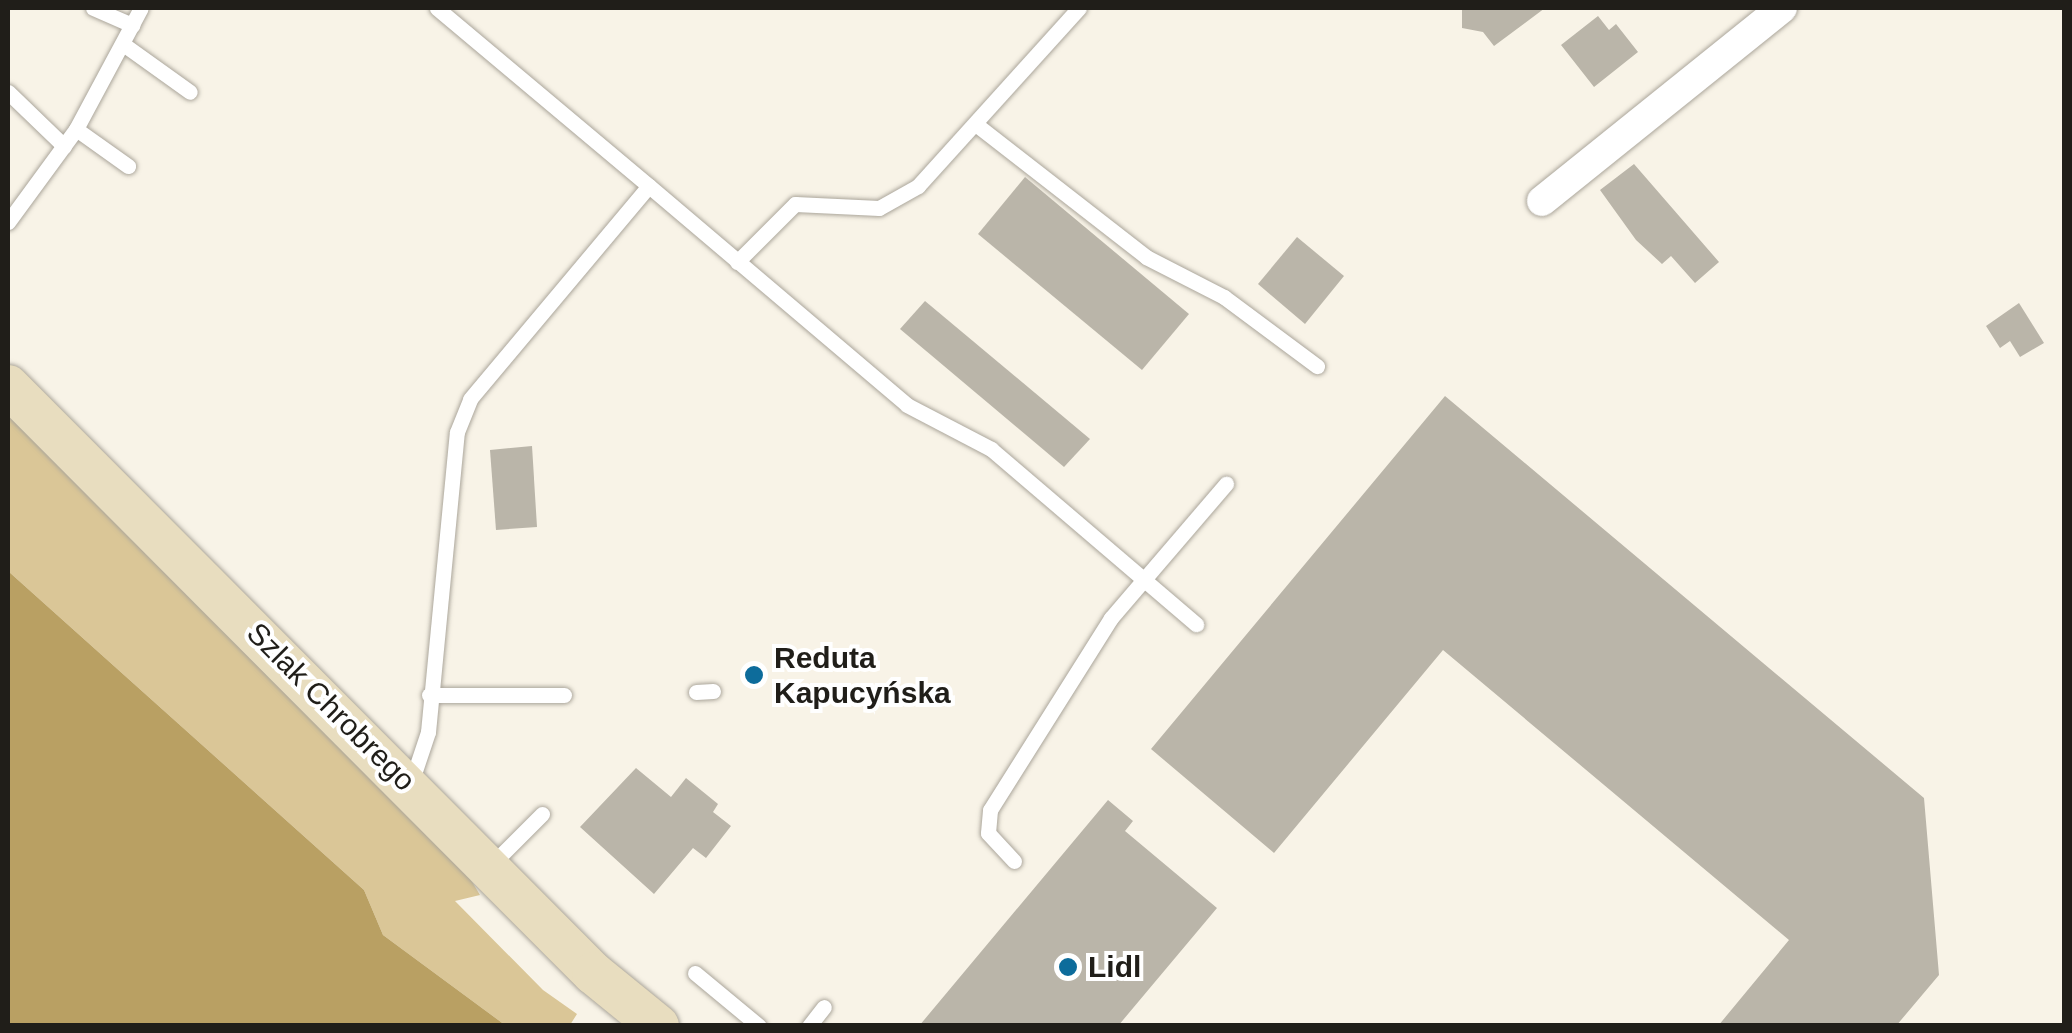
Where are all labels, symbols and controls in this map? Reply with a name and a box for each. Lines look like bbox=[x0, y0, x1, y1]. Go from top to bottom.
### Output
street label: Szlak Chrobrego bbox=[239, 615, 423, 799]
place label: Reduta Kapucyńska bbox=[774, 640, 951, 710]
marker: Reduta Kapucyńska bbox=[743, 664, 765, 686]
place label: Lidl bbox=[1088, 949, 1141, 985]
marker: Lidl bbox=[1057, 956, 1079, 978]

